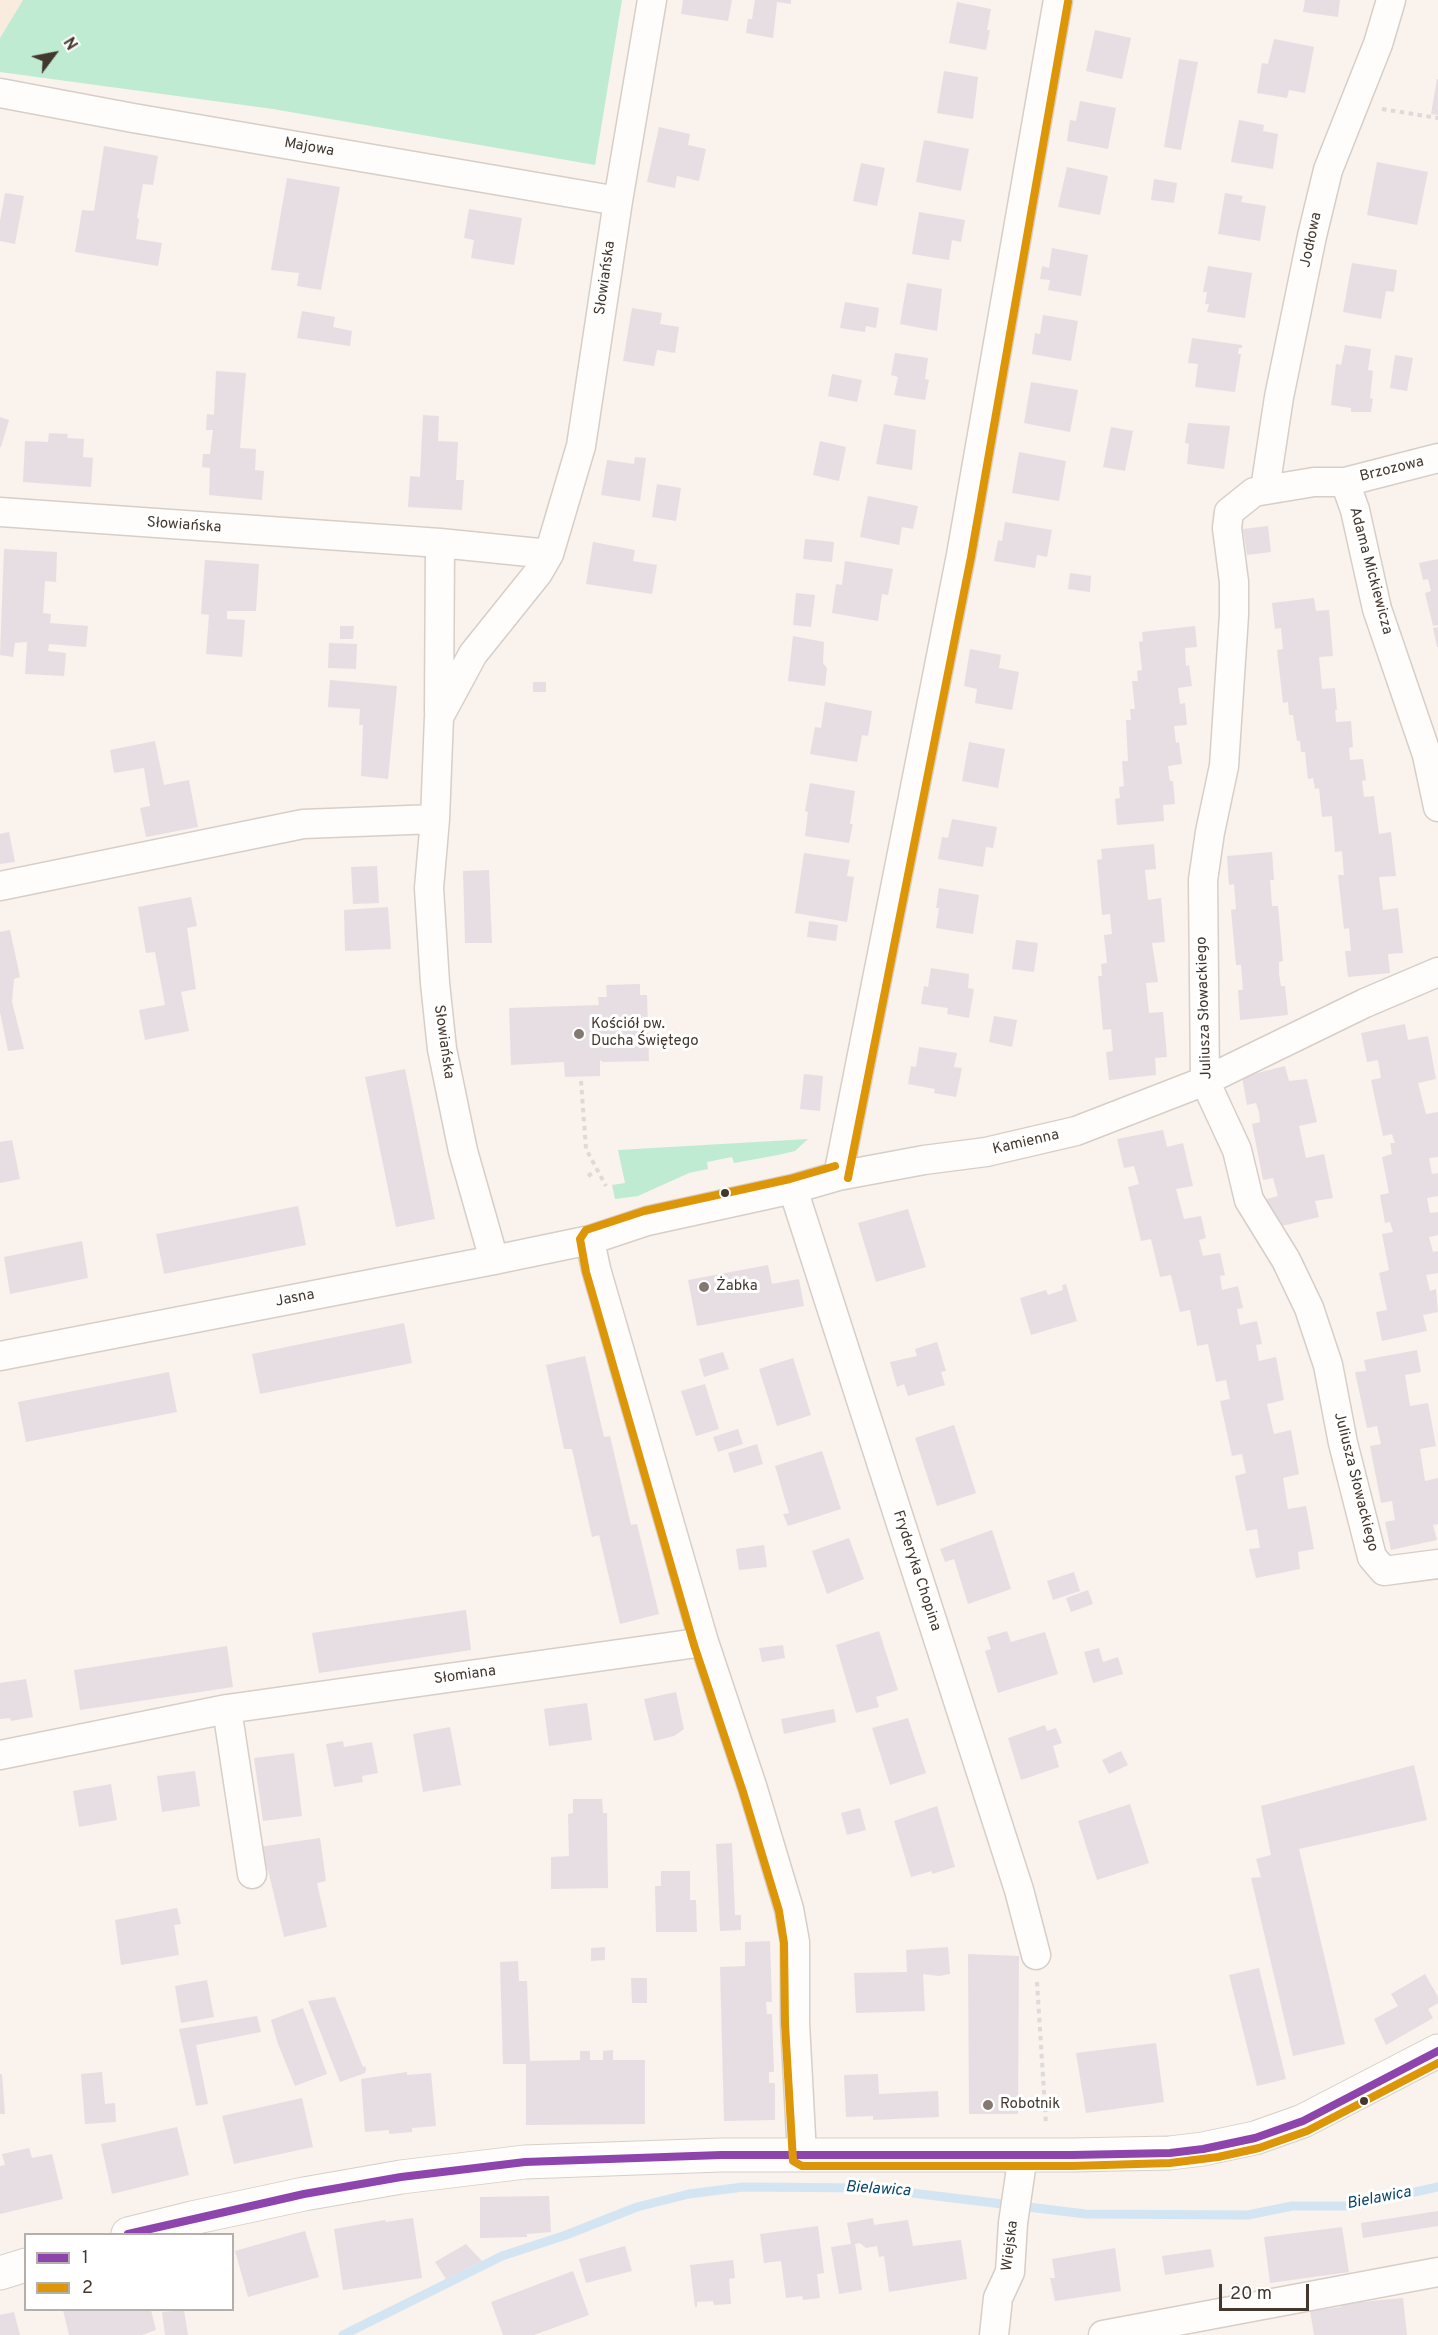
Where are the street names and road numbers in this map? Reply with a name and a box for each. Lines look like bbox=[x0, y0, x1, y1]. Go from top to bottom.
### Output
street label: Majowa bbox=[283, 135, 335, 161]
street label: Jodłowa bbox=[1297, 211, 1327, 269]
street label: Słowiańska bbox=[592, 240, 620, 316]
street label: Brzozowa bbox=[1358, 453, 1426, 487]
street label: Adama Mickiewicza bbox=[1344, 505, 1396, 637]
street label: Słowiańska bbox=[146, 514, 222, 538]
street label: Juliusza Słowackiego bbox=[1194, 936, 1216, 1080]
street label: Słowiańska bbox=[429, 1004, 457, 1080]
street label: Kamienna bbox=[991, 1127, 1061, 1159]
street label: Jasna bbox=[274, 1286, 316, 1312]
street label: Juliusza Słowackiego bbox=[1329, 1410, 1381, 1554]
street label: Fryderyka Chopina bbox=[888, 1508, 944, 1634]
street label: Słomiana bbox=[433, 1663, 497, 1689]
street label: Wiejska bbox=[999, 2220, 1023, 2272]

